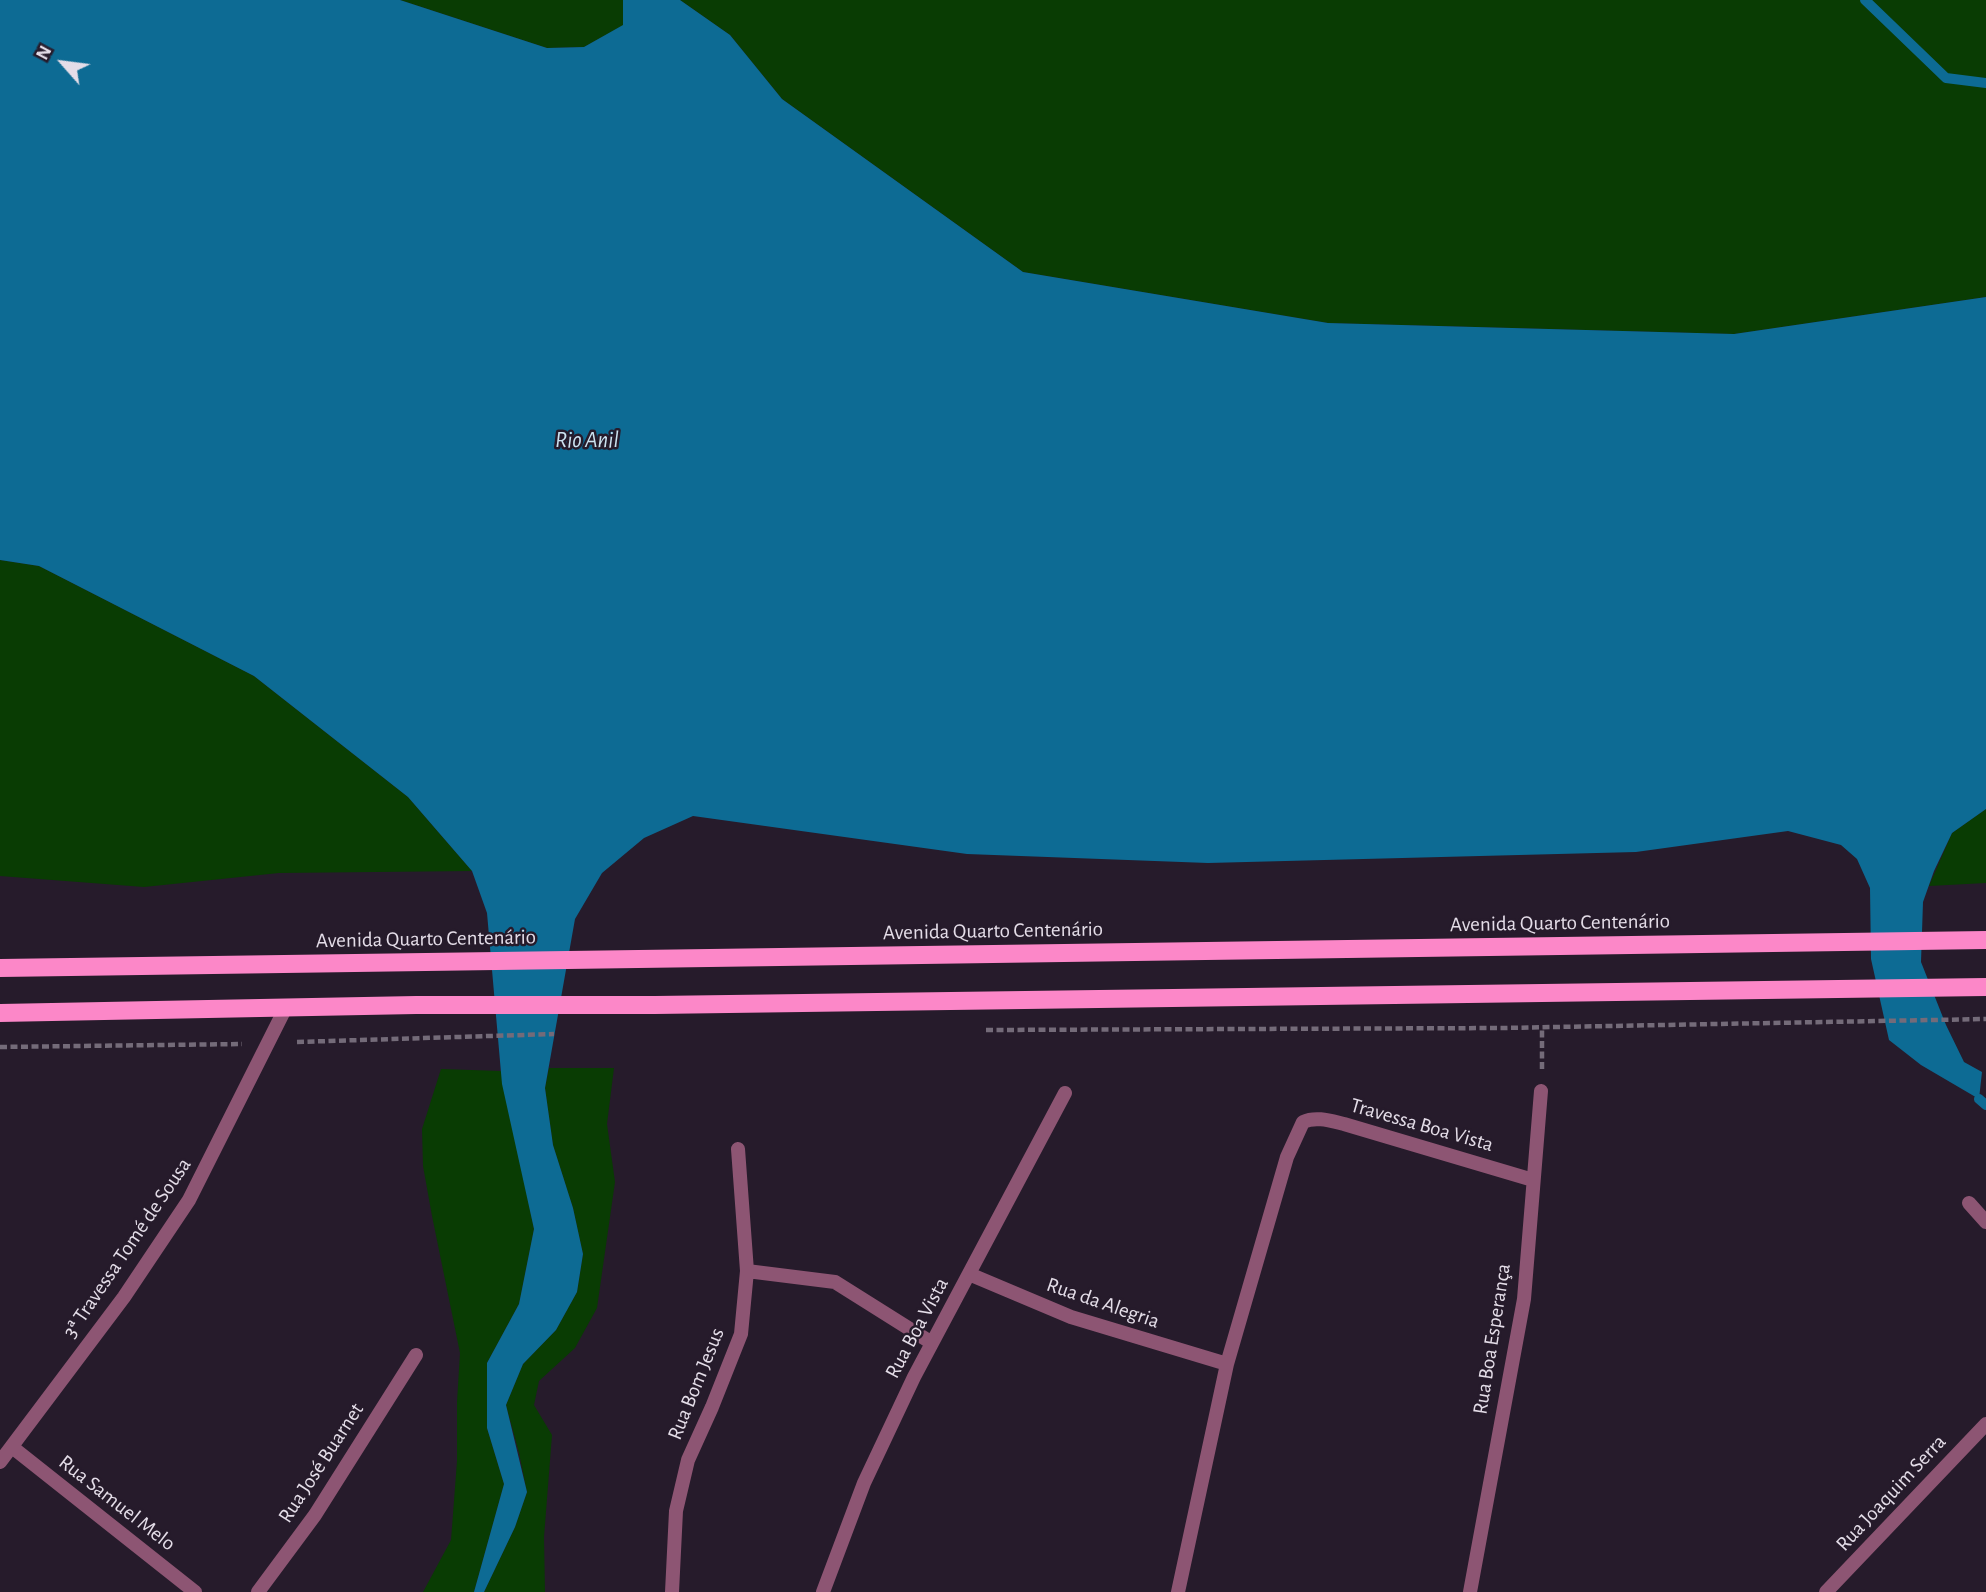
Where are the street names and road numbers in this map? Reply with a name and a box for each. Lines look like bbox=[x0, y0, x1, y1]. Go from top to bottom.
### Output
street label: Avenida Quarto Centenário bbox=[1450, 908, 1670, 938]
street label: Avenida Quarto Centenário bbox=[883, 916, 1103, 946]
street label: Avenida Quarto Centenário bbox=[316, 924, 536, 954]
street label: Travessa Boa Vista bbox=[1348, 1093, 1496, 1157]
street label: 3ª Travessa Tomé de Sousa bbox=[57, 1153, 197, 1343]
street label: Rua Boa Esperança bbox=[1468, 1262, 1516, 1416]
street label: Rua da Alegria bbox=[1043, 1272, 1163, 1334]
street label: Rua Boa Vista bbox=[880, 1273, 954, 1383]
street label: Rua Bom Jesus bbox=[662, 1324, 730, 1444]
street label: Rua José Buarnet bbox=[273, 1398, 369, 1528]
street label: Rua Joaquim Serra bbox=[1831, 1429, 1951, 1557]
street label: Rua Samuel Melo bbox=[54, 1450, 180, 1556]

